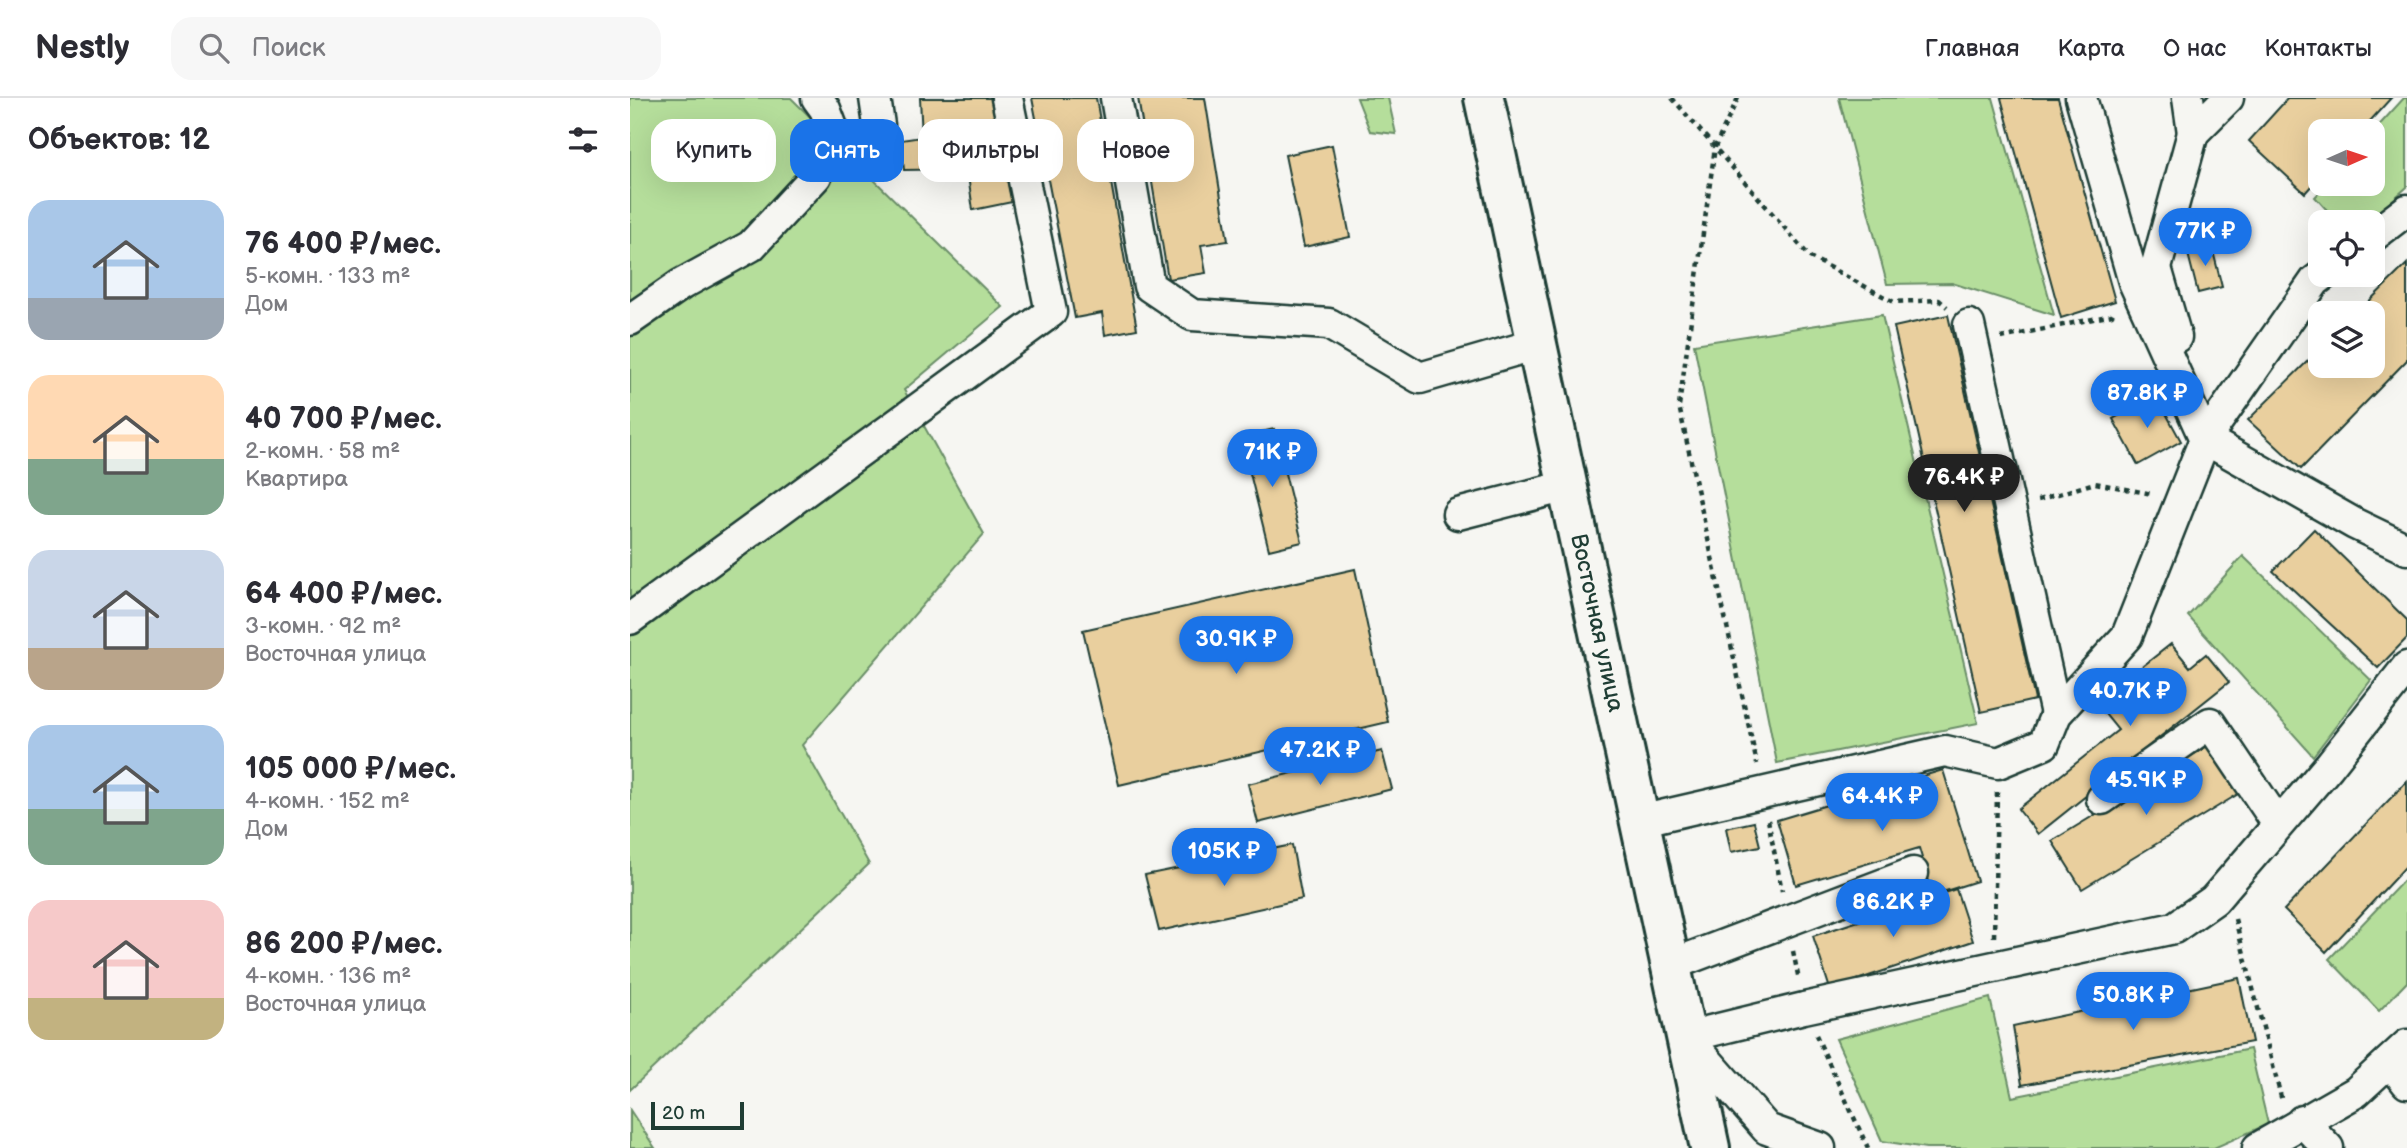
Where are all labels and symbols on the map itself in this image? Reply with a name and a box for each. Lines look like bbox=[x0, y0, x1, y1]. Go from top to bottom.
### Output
north arrow bbox=[2308, 119, 2385, 196]
pin: 77K ₽ bbox=[2156, 208, 2254, 268]
pin: 87.8K ₽ bbox=[2082, 370, 2212, 430]
pin: 71K ₽ bbox=[1223, 430, 1321, 489]
pin: 76.4K ₽ bbox=[1899, 454, 2029, 514]
street label: Восточная улица bbox=[1564, 531, 1630, 715]
pin: 30.9K ₽ bbox=[1171, 616, 1301, 676]
pin: 40.7K ₽ bbox=[2065, 668, 2195, 728]
pin: 47.2K ₽ bbox=[1255, 728, 1385, 787]
pin: 45.9K ₽ bbox=[2081, 758, 2211, 817]
pin: 64.4K ₽ bbox=[1817, 774, 1947, 833]
pin: 105K ₽ bbox=[1167, 828, 1281, 888]
pin: 86.2K ₽ bbox=[1828, 880, 1958, 939]
pin: 50.8K ₽ bbox=[2068, 972, 2198, 1032]
scale bar bbox=[651, 1099, 744, 1131]

